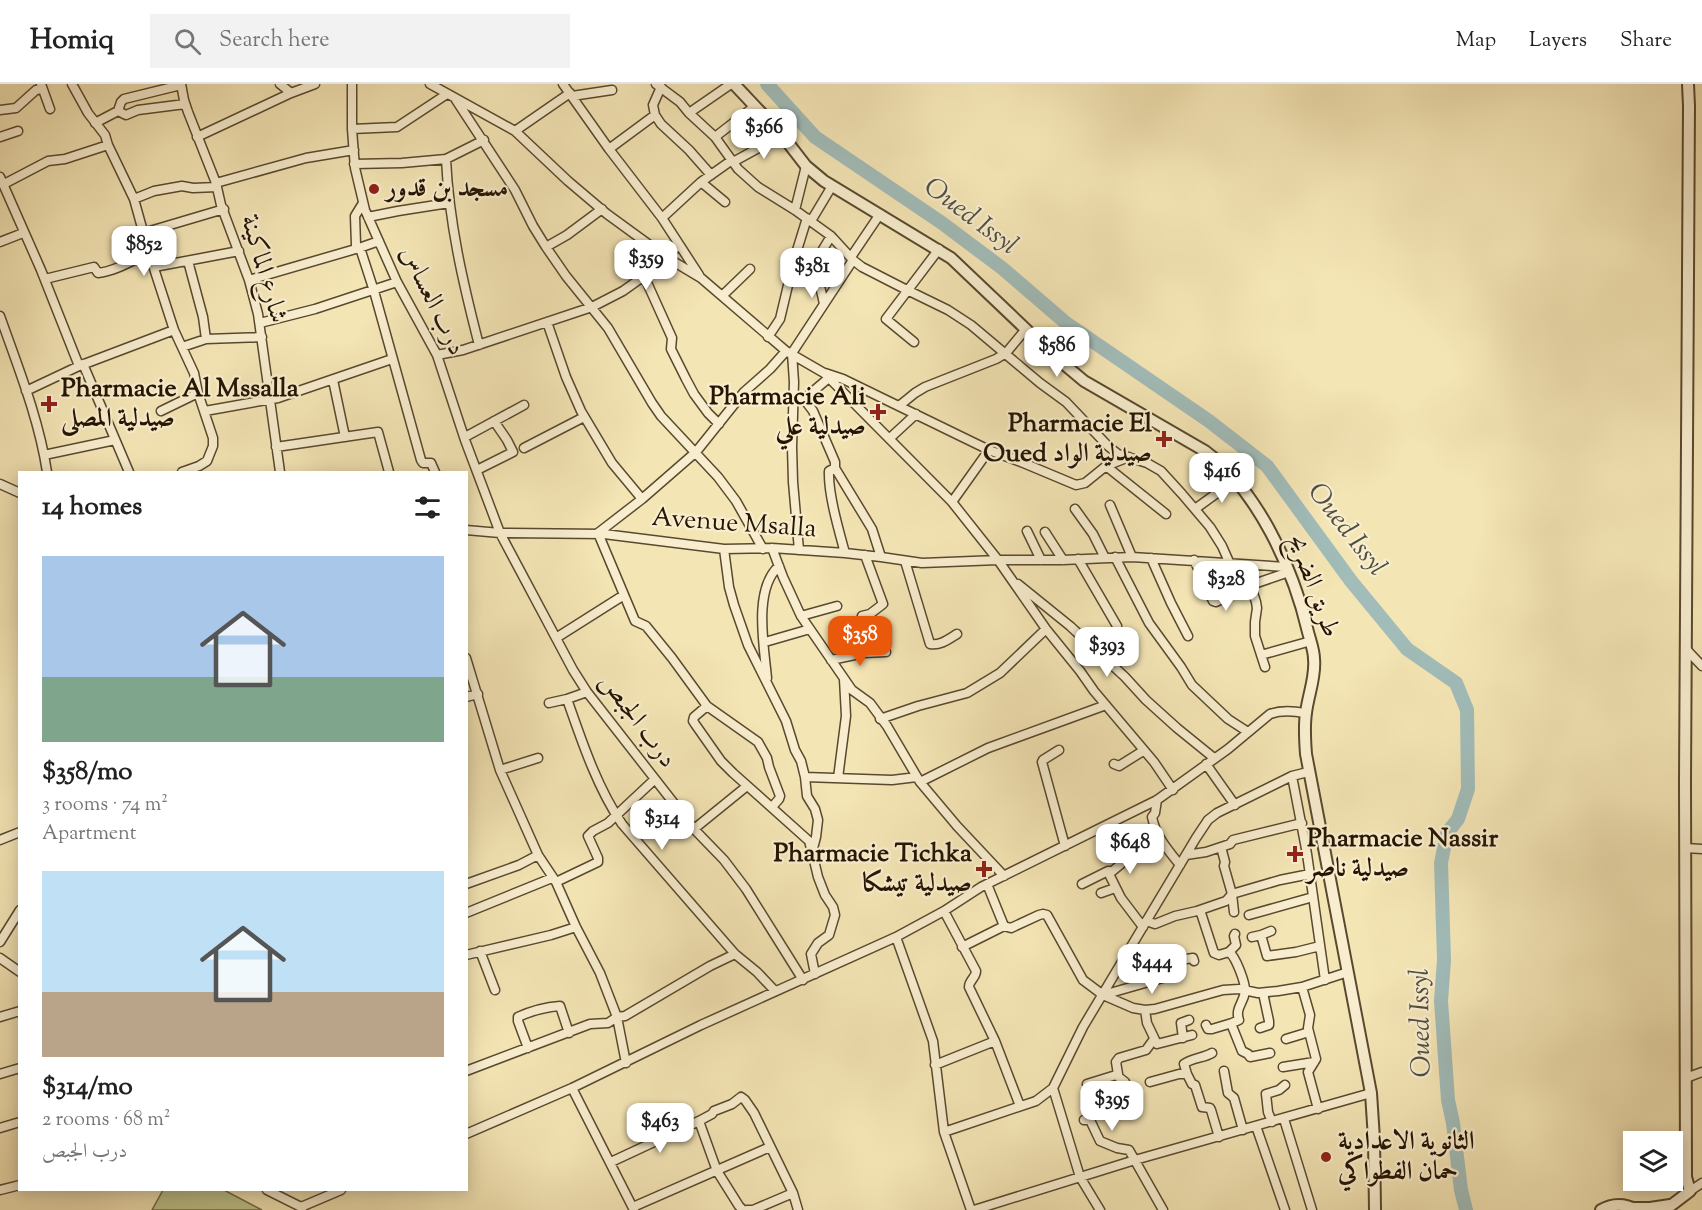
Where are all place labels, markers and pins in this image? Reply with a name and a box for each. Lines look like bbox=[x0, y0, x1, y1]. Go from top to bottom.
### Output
pin: $366 bbox=[728, 109, 800, 160]
place label: مسجد بن قدور bbox=[383, 171, 508, 208]
marker: مسجد بن قدور bbox=[367, 182, 381, 196]
pin: $852 bbox=[108, 226, 180, 277]
pin: $359 bbox=[610, 240, 682, 291]
pin: $381 bbox=[776, 248, 848, 299]
pin: $586 bbox=[1021, 327, 1093, 378]
place label: Pharmacie Al Mssalla صيدلية المصلى bbox=[60, 371, 299, 438]
place label: Pharmacie Ali صيدلية علي bbox=[709, 379, 867, 450]
marker: Pharmacie Al Mssalla صيدلية المصلى bbox=[42, 397, 56, 411]
marker: Pharmacie Ali صيدلية علي bbox=[871, 405, 885, 419]
place label: Pharmacie El Oued صيدلية الواد bbox=[983, 406, 1153, 473]
marker: Pharmacie El Oued صيدلية الواد bbox=[1157, 432, 1171, 446]
pin: $416 bbox=[1186, 453, 1258, 504]
pin: $328 bbox=[1190, 561, 1262, 612]
pin: $358 bbox=[824, 616, 896, 667]
pin: $393 bbox=[1071, 627, 1143, 678]
pin: $314 bbox=[626, 800, 698, 851]
place label: Pharmacie Nassir صيدلية ناصر bbox=[1304, 821, 1498, 888]
pin: $648 bbox=[1094, 824, 1166, 875]
place label: Pharmacie Tichka صيدلية تيشكا bbox=[774, 836, 972, 903]
marker: Pharmacie Nassir صيدلية ناصر bbox=[1288, 847, 1302, 861]
marker: Pharmacie Tichka صيدلية تيشكا bbox=[977, 862, 991, 876]
pin: $444 bbox=[1116, 944, 1188, 995]
pin: $395 bbox=[1076, 1081, 1148, 1132]
pin: $463 bbox=[624, 1103, 696, 1154]
place label: الثانوية الاعدادية حمان الفطواكي bbox=[1337, 1124, 1475, 1192]
marker: الثانوية الاعدادية حمان الفطواكي bbox=[1319, 1150, 1333, 1164]

